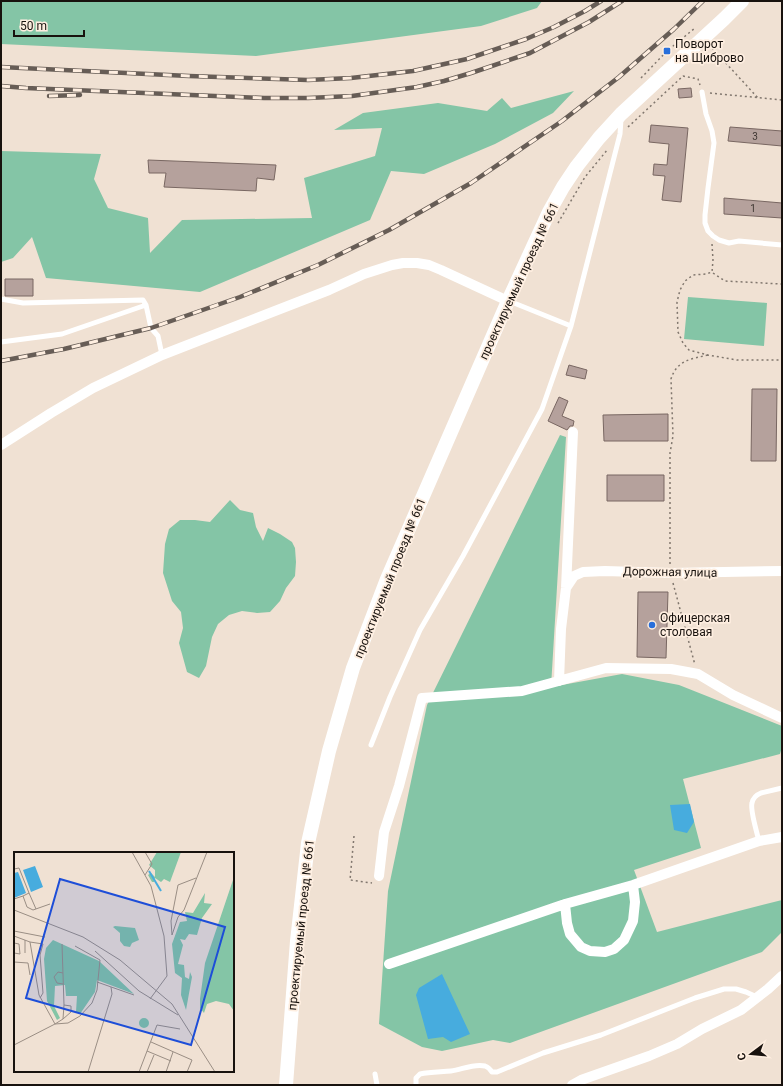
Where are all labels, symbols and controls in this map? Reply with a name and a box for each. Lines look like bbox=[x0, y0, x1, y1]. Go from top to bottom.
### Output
scale bar bbox=[14, 12, 84, 38]
text: 50 m bbox=[20, 19, 47, 33]
place label: Поворот на Щиброво bbox=[675, 37, 744, 65]
marker: Поворот на Щиброво bbox=[662, 46, 672, 56]
house number: 3 bbox=[752, 131, 758, 142]
street label: проектируемый проезд № 661 bbox=[476, 200, 562, 362]
house number: 1 bbox=[750, 203, 756, 214]
street label: проектируемый проезд № 661 bbox=[351, 496, 429, 660]
street label: Дорожная улица bbox=[623, 564, 717, 580]
place label: Офицерская столовая bbox=[660, 611, 730, 639]
marker: Офицерская столовая bbox=[647, 620, 657, 630]
street label: проектируемый проезд № 661 bbox=[285, 839, 317, 1011]
inset map bbox=[14, 852, 234, 1072]
north arrow bbox=[731, 1034, 771, 1074]
text: С bbox=[735, 1051, 749, 1062]

